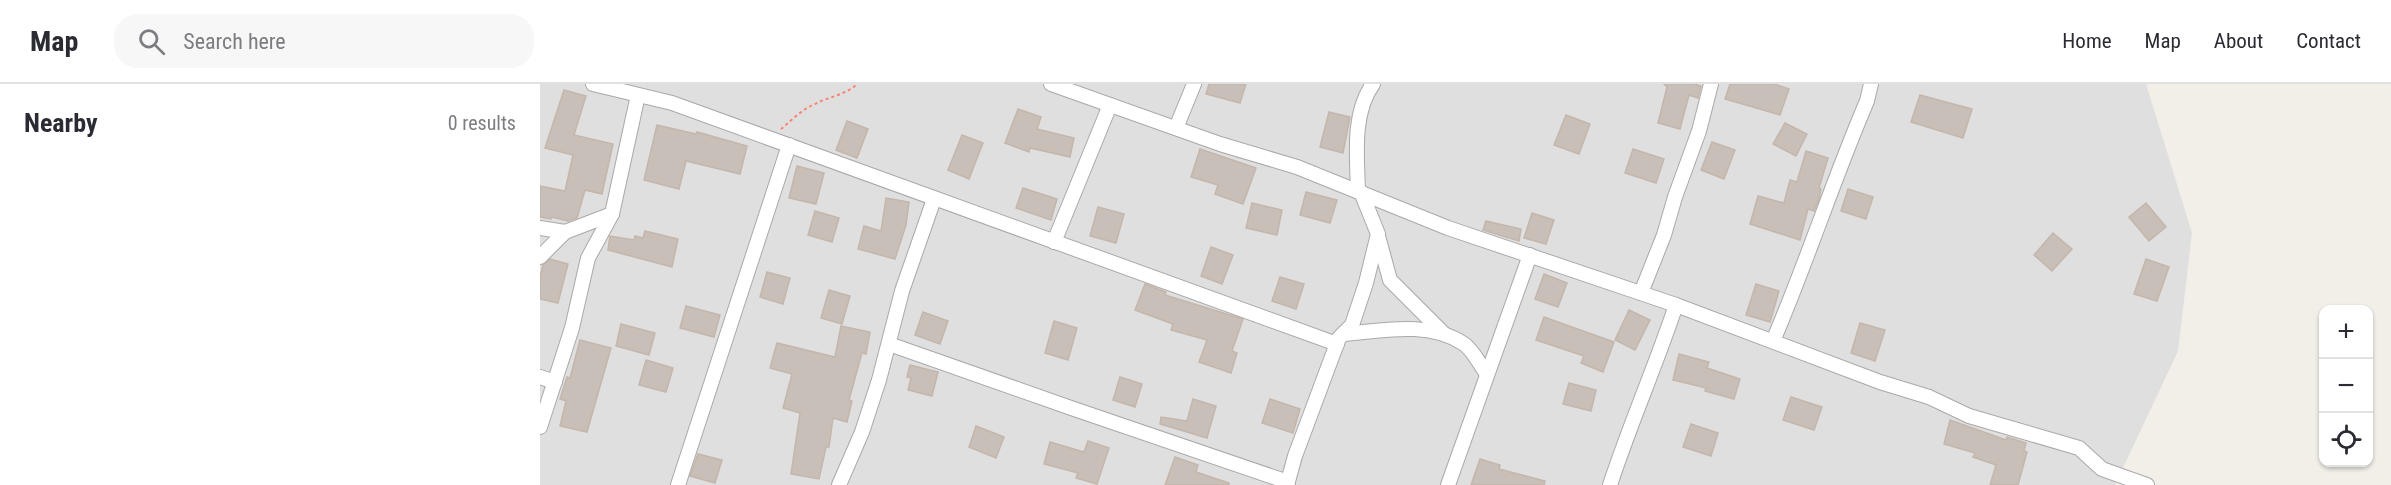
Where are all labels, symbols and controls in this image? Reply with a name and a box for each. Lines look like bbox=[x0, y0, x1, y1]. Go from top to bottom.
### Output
search box bbox=[114, 14, 534, 68]
text: Map bbox=[30, 25, 78, 58]
icon: search bbox=[135, 25, 168, 58]
text: Search here bbox=[183, 29, 286, 54]
text: Home bbox=[2062, 29, 2112, 53]
text: Map bbox=[2145, 29, 2181, 53]
text: About bbox=[2214, 29, 2263, 53]
text: Contact bbox=[2296, 29, 2361, 53]
text: Nearby bbox=[24, 108, 98, 138]
text: 0 results bbox=[448, 111, 516, 135]
map controls bbox=[2319, 305, 2373, 467]
button: + bbox=[2319, 305, 2373, 359]
button: − bbox=[2319, 359, 2373, 413]
button: locate bbox=[2319, 413, 2373, 467]

